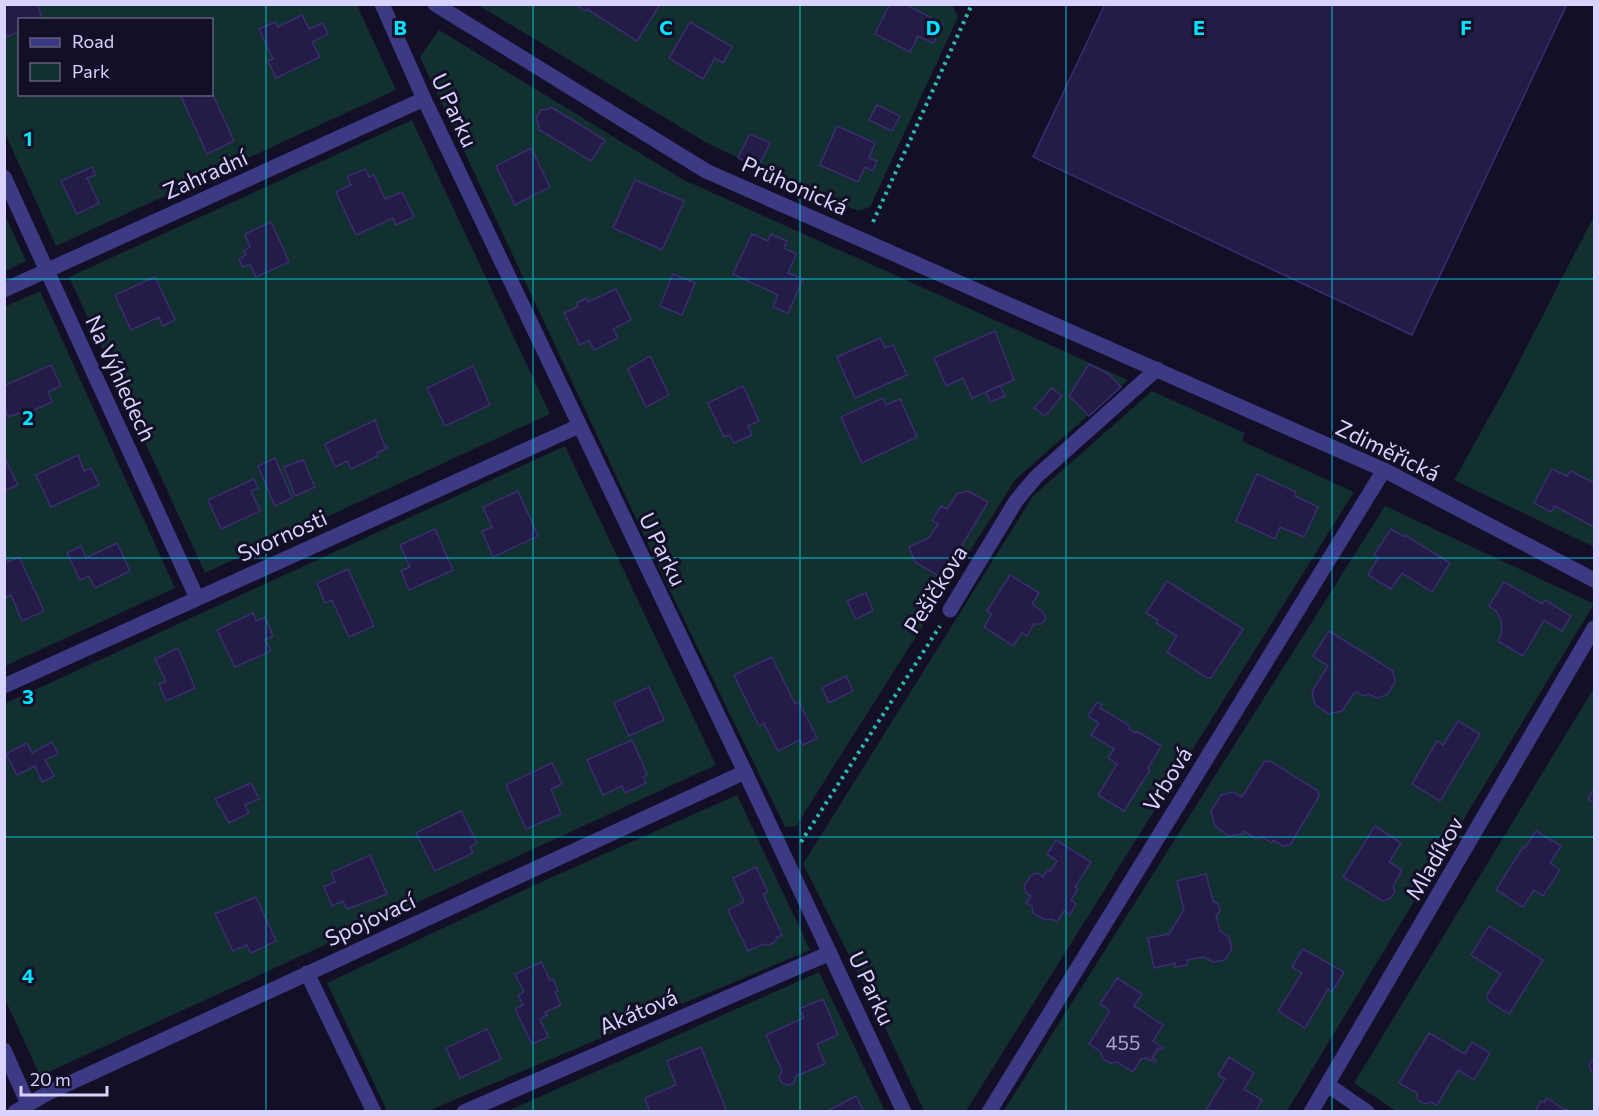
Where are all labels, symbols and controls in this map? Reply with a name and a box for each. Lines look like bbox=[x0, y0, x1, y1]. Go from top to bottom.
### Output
text: B bbox=[393, 15, 407, 39]
text: C bbox=[659, 15, 673, 39]
text: D bbox=[926, 15, 940, 39]
text: E bbox=[1193, 15, 1205, 39]
text: F bbox=[1460, 15, 1472, 39]
legend bbox=[18, 18, 213, 96]
text: Road bbox=[72, 30, 114, 52]
text: Park bbox=[72, 60, 110, 82]
street label: U Parku bbox=[426, 69, 484, 151]
text: 1 bbox=[23, 126, 33, 150]
street label: Zahradní bbox=[158, 143, 253, 205]
street label: Průhonická bbox=[738, 150, 852, 220]
street label: Na Výhledech bbox=[80, 311, 162, 445]
text: 2 bbox=[22, 405, 34, 429]
street label: Zdiměřická bbox=[1331, 413, 1445, 487]
street label: Svornosti bbox=[233, 503, 331, 567]
street label: U Parku bbox=[634, 508, 692, 590]
street label: Pešičkova bbox=[897, 540, 973, 638]
text: 3 bbox=[22, 684, 34, 708]
street label: Vrbová bbox=[1137, 742, 1197, 816]
street label: Mladíkov bbox=[1399, 811, 1469, 905]
street label: Spojovací bbox=[321, 886, 421, 952]
street label: U Parku bbox=[843, 947, 901, 1029]
text: 4 bbox=[22, 963, 34, 987]
street label: Akátová bbox=[595, 982, 681, 1040]
house number: 455 bbox=[1106, 1030, 1140, 1054]
scale bar bbox=[21, 1059, 106, 1097]
text: 20 m bbox=[30, 1068, 71, 1090]

